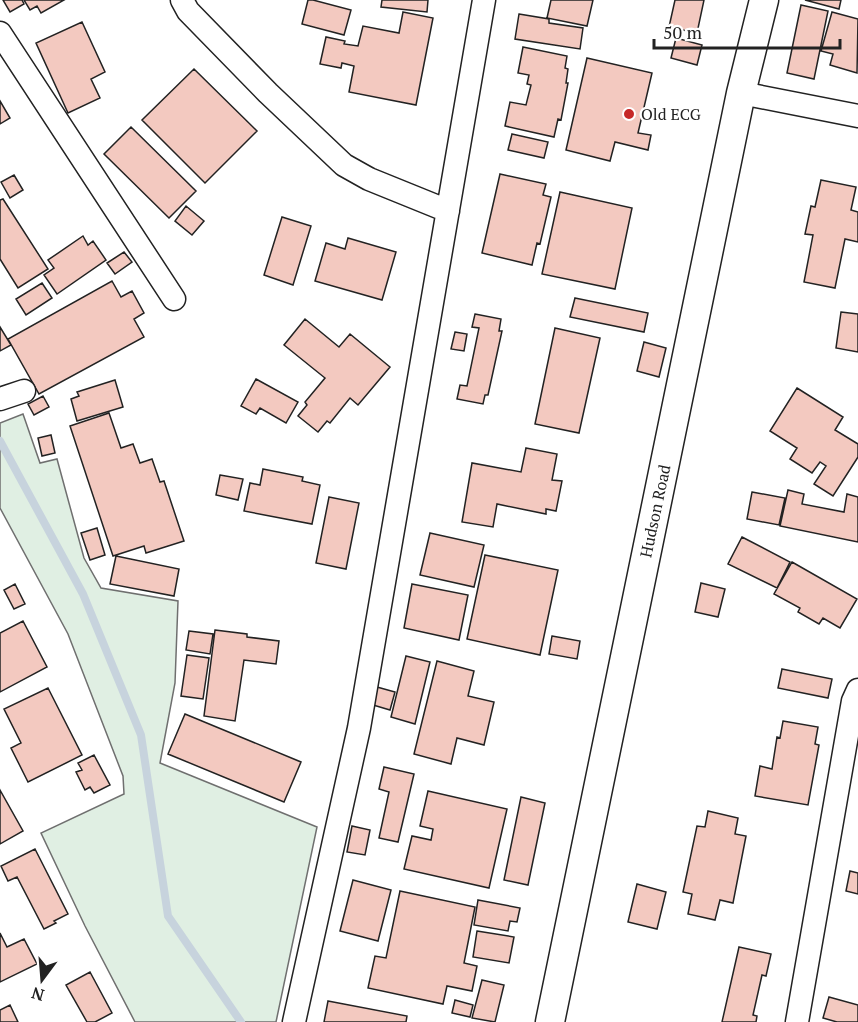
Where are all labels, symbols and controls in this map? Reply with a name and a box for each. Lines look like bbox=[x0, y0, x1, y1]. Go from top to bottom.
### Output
scale bar bbox=[654, 12, 840, 50]
text: 50 m bbox=[663, 20, 703, 44]
place label: Old ECG bbox=[641, 103, 701, 125]
marker: Old ECG bbox=[622, 107, 636, 121]
street label: Hudson Road bbox=[634, 462, 676, 560]
north arrow bbox=[12, 950, 72, 1010]
text: N bbox=[29, 982, 47, 1007]

